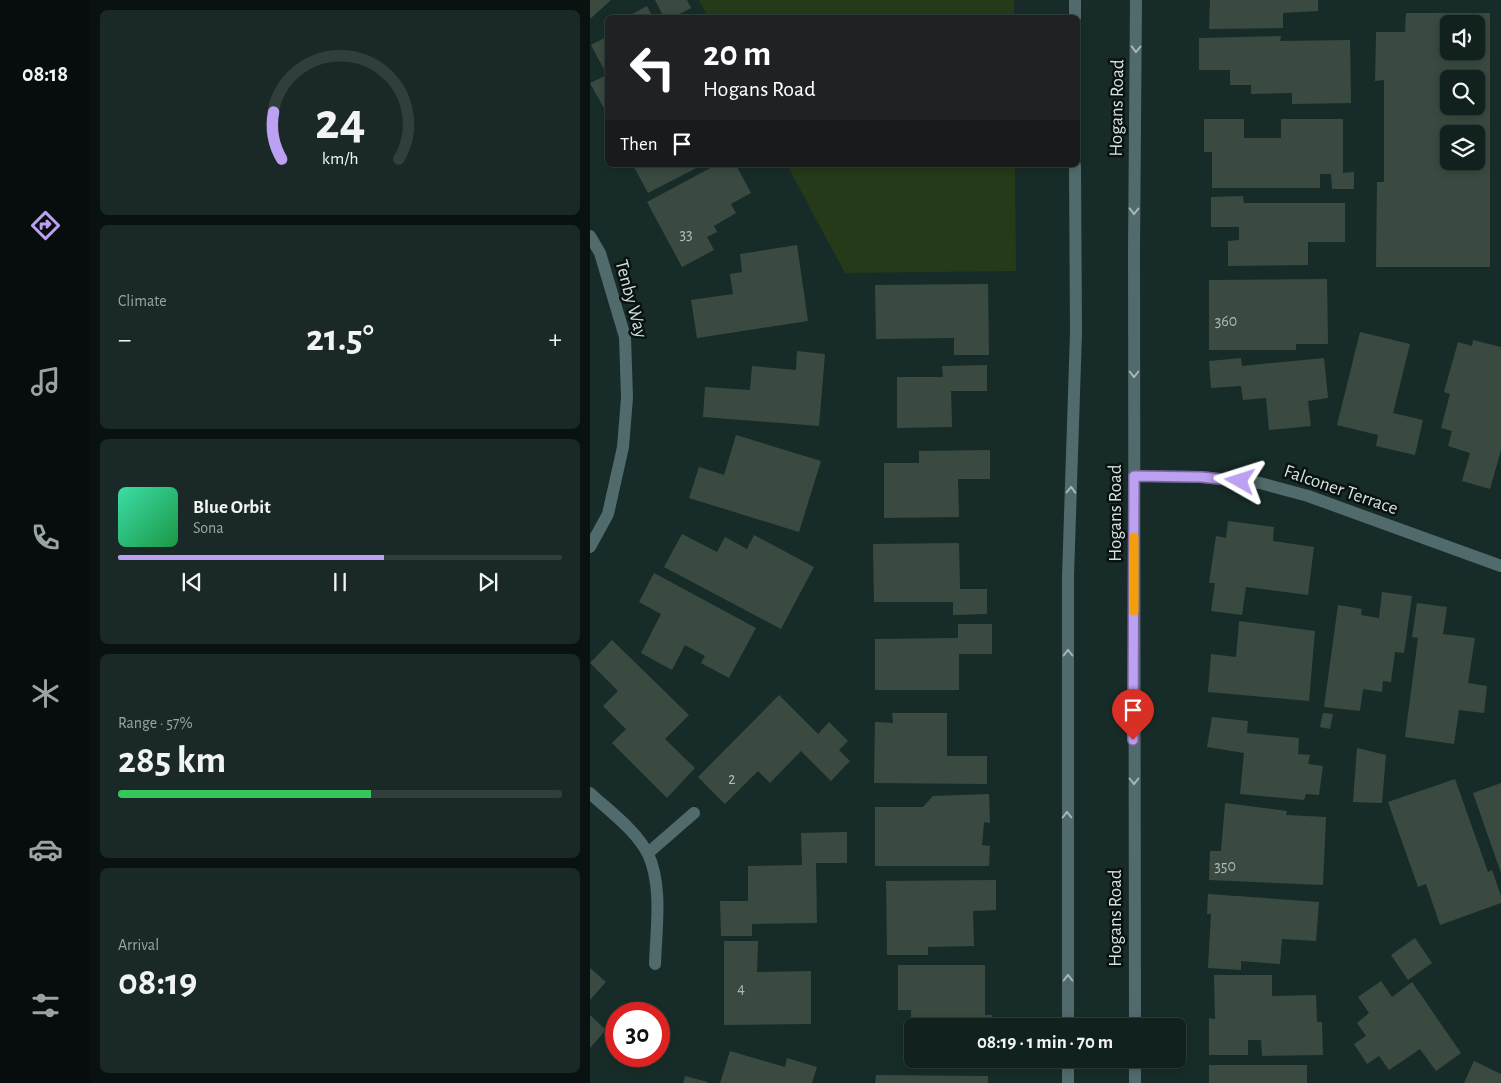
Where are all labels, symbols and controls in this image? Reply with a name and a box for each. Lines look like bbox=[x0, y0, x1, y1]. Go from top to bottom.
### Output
map controls bbox=[1440, 15, 1485, 170]
button: sound bbox=[1440, 15, 1485, 60]
icon: left bbox=[620, 35, 685, 100]
text: 20 m bbox=[703, 37, 771, 72]
one-way arrow bbox=[1131, 45, 1141, 53]
street label: Hogans Road bbox=[1107, 59, 1127, 157]
text: 08:18 bbox=[22, 63, 68, 85]
button: search bbox=[1440, 70, 1485, 115]
text: Hogans Road bbox=[703, 78, 816, 100]
text: 24 bbox=[315, 96, 365, 148]
button: layers bbox=[1440, 125, 1485, 170]
icon: arrive bbox=[668, 130, 696, 158]
text: Then bbox=[620, 135, 658, 154]
text: km/h bbox=[322, 150, 358, 168]
icon: directions bbox=[28, 208, 63, 243]
one-way arrow bbox=[1129, 208, 1139, 215]
house number: 33 bbox=[679, 226, 693, 242]
street label: Tenby Way bbox=[611, 258, 651, 340]
text: Climate bbox=[118, 293, 167, 309]
house number: 360 bbox=[1215, 313, 1237, 329]
text: 21.5° bbox=[306, 320, 374, 358]
text: − bbox=[118, 326, 131, 354]
text: + bbox=[549, 326, 562, 354]
icon: music bbox=[28, 364, 63, 399]
one-way arrow bbox=[1129, 370, 1139, 378]
position arrow bbox=[1213, 454, 1265, 506]
street label: Falconer Terrace bbox=[1282, 462, 1400, 518]
street label: Hogans Road bbox=[1106, 464, 1125, 562]
one-way arrow bbox=[1066, 486, 1076, 494]
text: Blue Orbit bbox=[193, 498, 271, 517]
icon: phone bbox=[28, 520, 63, 555]
text: Sona bbox=[193, 520, 224, 536]
icon: previous bbox=[178, 568, 206, 596]
icon: pause bbox=[326, 568, 354, 596]
icon: next bbox=[474, 568, 502, 596]
one-way arrow bbox=[1063, 648, 1073, 656]
icon: climate bbox=[28, 676, 63, 711]
pin bbox=[1112, 689, 1154, 740]
icon: arrive bbox=[1119, 696, 1147, 724]
text: Range · 57% bbox=[118, 715, 193, 731]
text: 285 km bbox=[118, 742, 226, 780]
house number: 2 bbox=[728, 771, 736, 787]
one-way arrow bbox=[1129, 778, 1139, 785]
one-way arrow bbox=[1062, 811, 1072, 818]
icon: car bbox=[28, 832, 63, 867]
house number: 350 bbox=[1214, 858, 1236, 874]
street label: Hogans Road bbox=[1106, 869, 1125, 967]
text: Arrival bbox=[118, 937, 159, 953]
text: 08:19 bbox=[118, 964, 197, 1002]
one-way arrow bbox=[1063, 973, 1073, 981]
house number: 4 bbox=[737, 980, 745, 996]
icon: filters bbox=[28, 988, 63, 1023]
speed limit sign: 30 bbox=[605, 1002, 670, 1067]
text: 08:19 · 1 min · 70 m bbox=[977, 1033, 1113, 1052]

